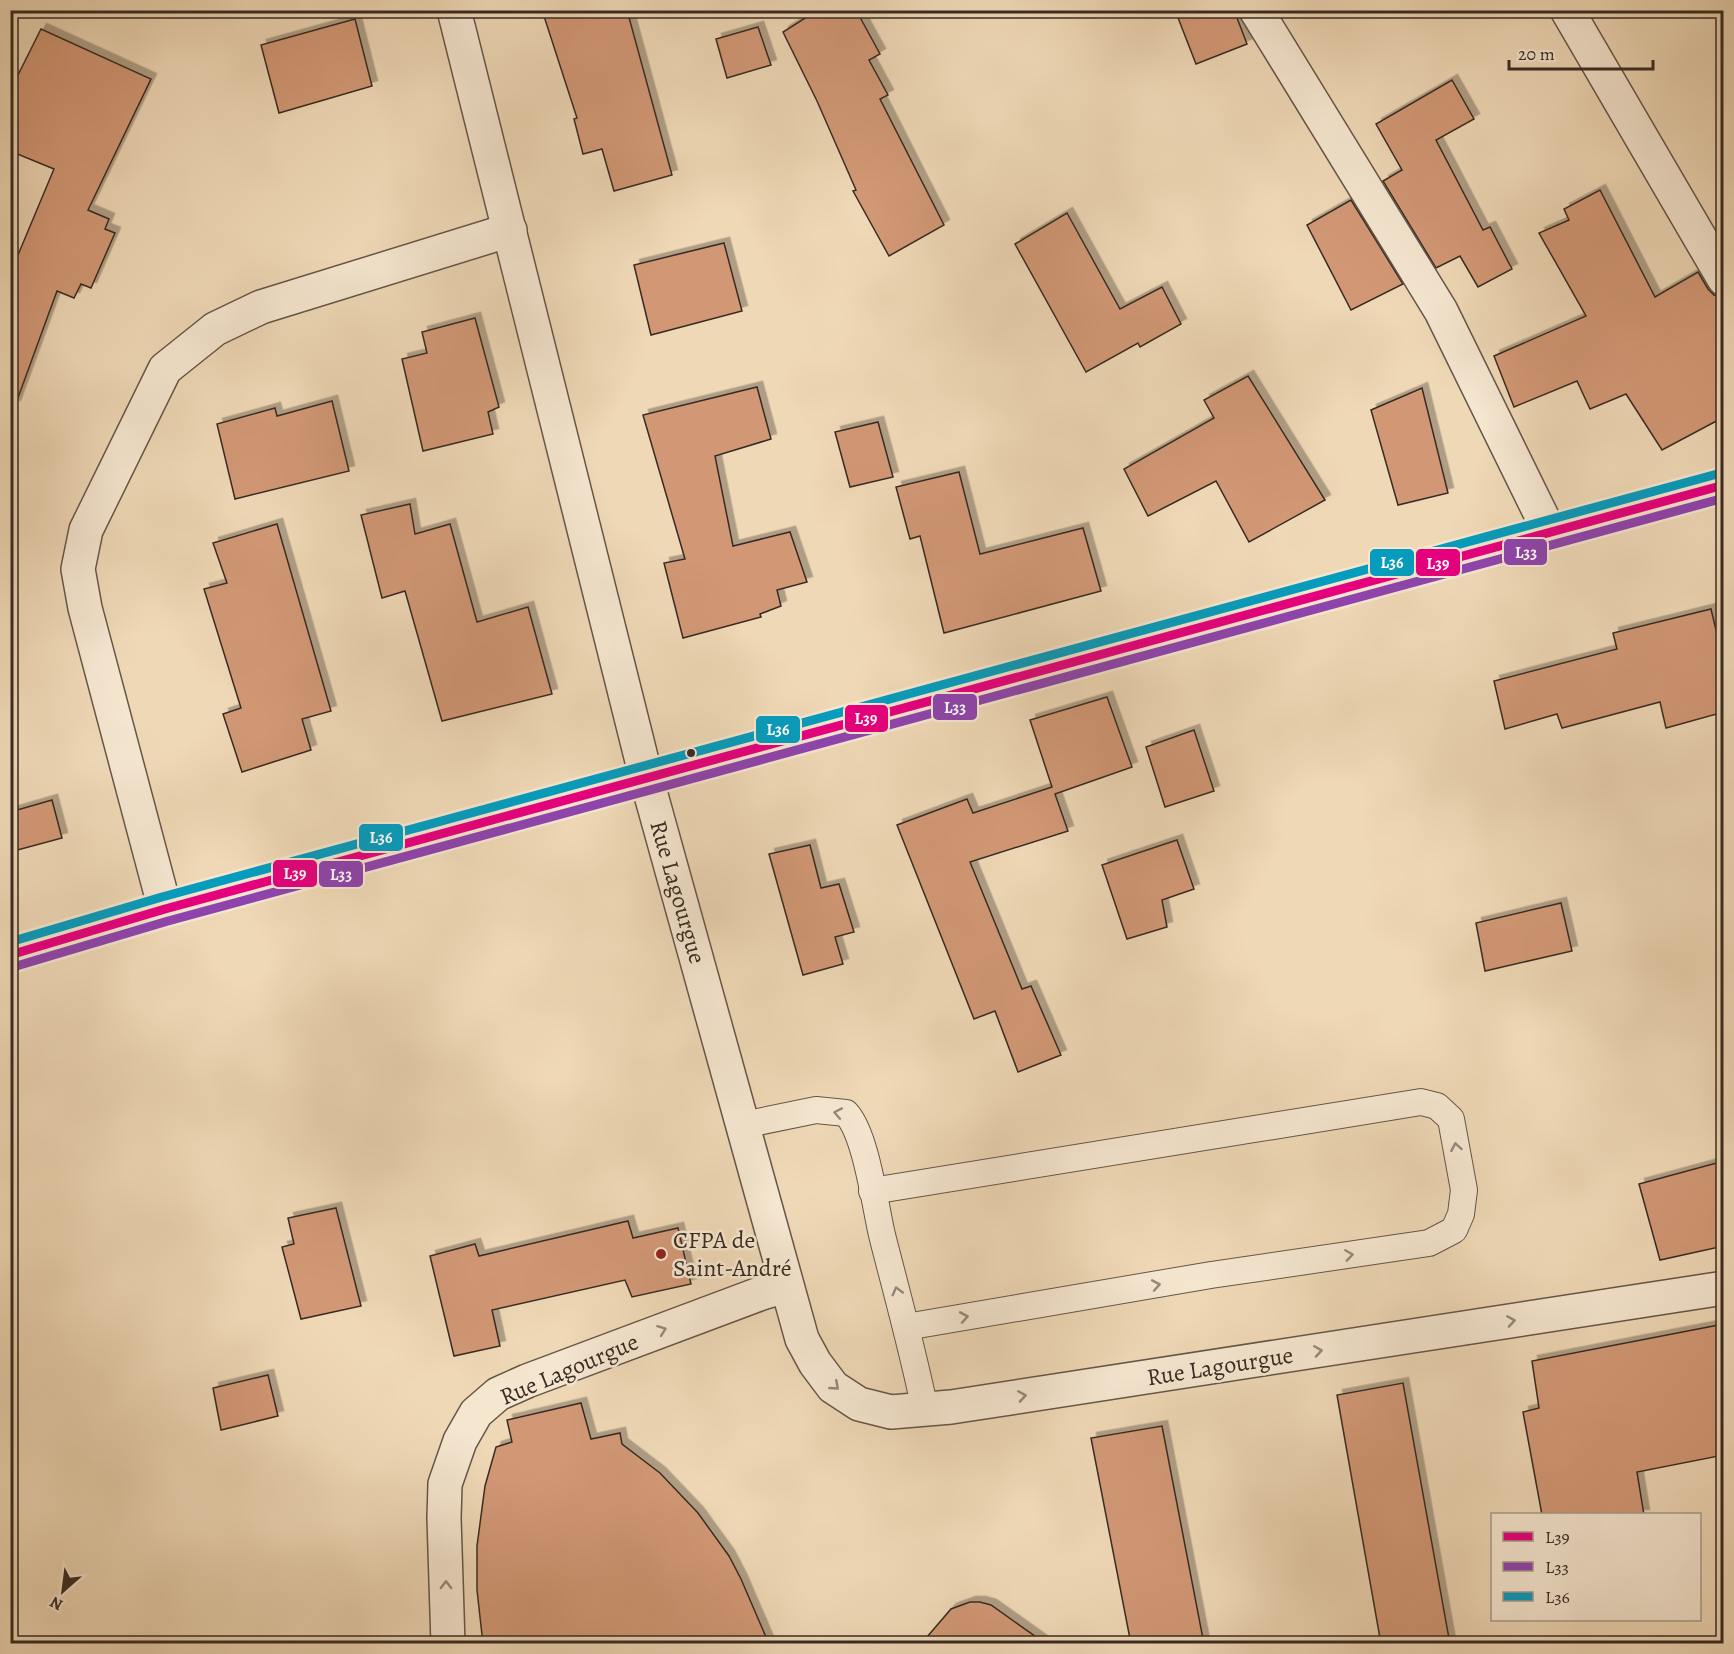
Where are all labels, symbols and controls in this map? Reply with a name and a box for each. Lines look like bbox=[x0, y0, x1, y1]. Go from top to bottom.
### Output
scale bar bbox=[1509, 33, 1653, 71]
text: 20 m bbox=[1518, 42, 1555, 66]
line badge: L33 bbox=[1503, 538, 1548, 566]
text: L33 bbox=[1515, 542, 1537, 564]
line badge: L36 bbox=[1369, 548, 1415, 577]
line badge: L39 bbox=[1415, 548, 1461, 577]
text: L36 bbox=[1381, 552, 1404, 574]
text: L39 bbox=[1427, 553, 1449, 575]
line badge: L33 bbox=[932, 693, 978, 721]
text: L33 bbox=[944, 697, 966, 719]
line badge: L39 bbox=[844, 704, 889, 733]
text: L39 bbox=[855, 708, 877, 730]
line badge: L36 bbox=[755, 715, 801, 744]
text: L36 bbox=[767, 719, 790, 741]
unlabelled marker bbox=[685, 747, 697, 759]
street label: Rue Lagourgue bbox=[642, 817, 714, 967]
line badge: L36 bbox=[358, 823, 404, 852]
text: L36 bbox=[370, 827, 393, 849]
line badge: L39 bbox=[272, 859, 318, 888]
line badge: L33 bbox=[318, 860, 364, 888]
text: L39 bbox=[284, 863, 306, 885]
text: L33 bbox=[330, 864, 352, 886]
one-way arrow bbox=[833, 1107, 843, 1120]
one-way arrow bbox=[1450, 1142, 1463, 1152]
place label: CFPA de Saint-André bbox=[673, 1224, 791, 1284]
marker: CFPA de Saint-André bbox=[654, 1247, 668, 1261]
one-way arrow bbox=[1344, 1249, 1353, 1261]
one-way arrow bbox=[1151, 1279, 1161, 1291]
one-way arrow bbox=[891, 1287, 904, 1297]
one-way arrow bbox=[958, 1311, 968, 1324]
one-way arrow bbox=[1506, 1316, 1516, 1328]
street label: Rue Lagourgue bbox=[495, 1325, 643, 1413]
one-way arrow bbox=[656, 1325, 667, 1338]
street label: Rue Lagourgue bbox=[1145, 1339, 1295, 1393]
one-way arrow bbox=[1314, 1345, 1323, 1357]
one-way arrow bbox=[828, 1379, 839, 1390]
one-way arrow bbox=[1017, 1391, 1026, 1403]
legend bbox=[1491, 1513, 1701, 1621]
text: L39 bbox=[1545, 1525, 1570, 1549]
text: L33 bbox=[1545, 1555, 1569, 1579]
north arrow bbox=[33, 1561, 93, 1621]
one-way arrow bbox=[440, 1581, 452, 1590]
text: L36 bbox=[1545, 1585, 1570, 1609]
text: N bbox=[46, 1591, 67, 1616]

